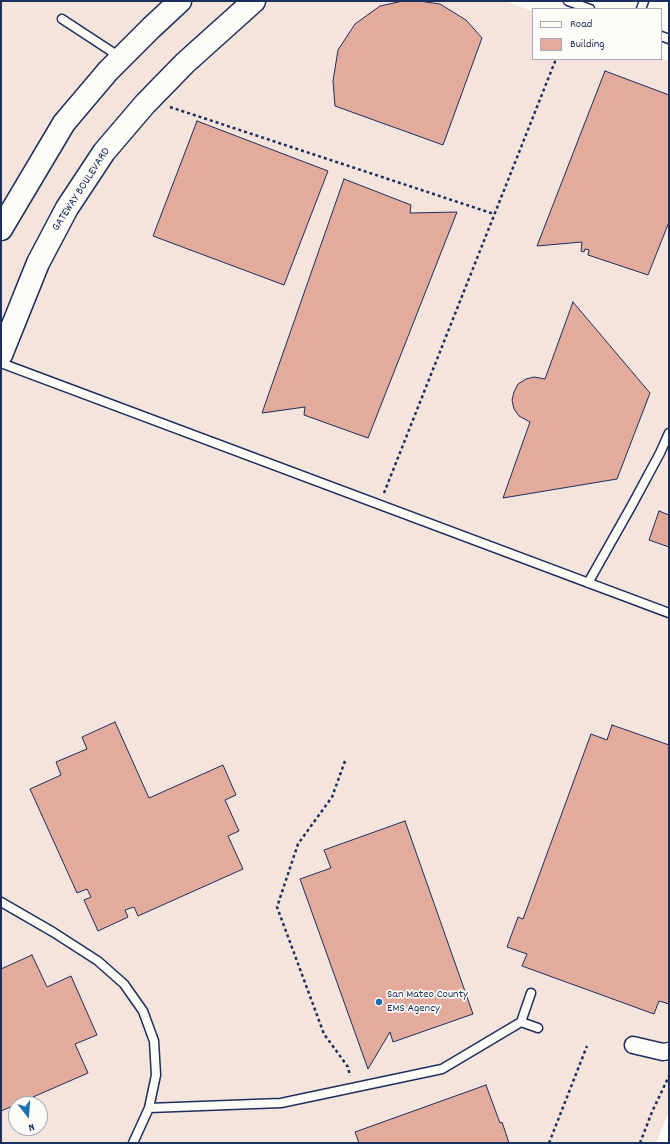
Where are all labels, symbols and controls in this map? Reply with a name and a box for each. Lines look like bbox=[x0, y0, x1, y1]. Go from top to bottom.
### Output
legend bbox=[532, 8, 662, 60]
text: Road bbox=[570, 16, 592, 33]
text: Building bbox=[570, 36, 605, 53]
street label: GATEWAY BOULEVARD bbox=[50, 146, 114, 234]
place label: San Mateo County EMS Agency bbox=[387, 988, 468, 1016]
marker: San Mateo County EMS Agency bbox=[374, 997, 384, 1007]
north arrow bbox=[8, 1096, 48, 1136]
text: N bbox=[26, 1118, 36, 1135]

